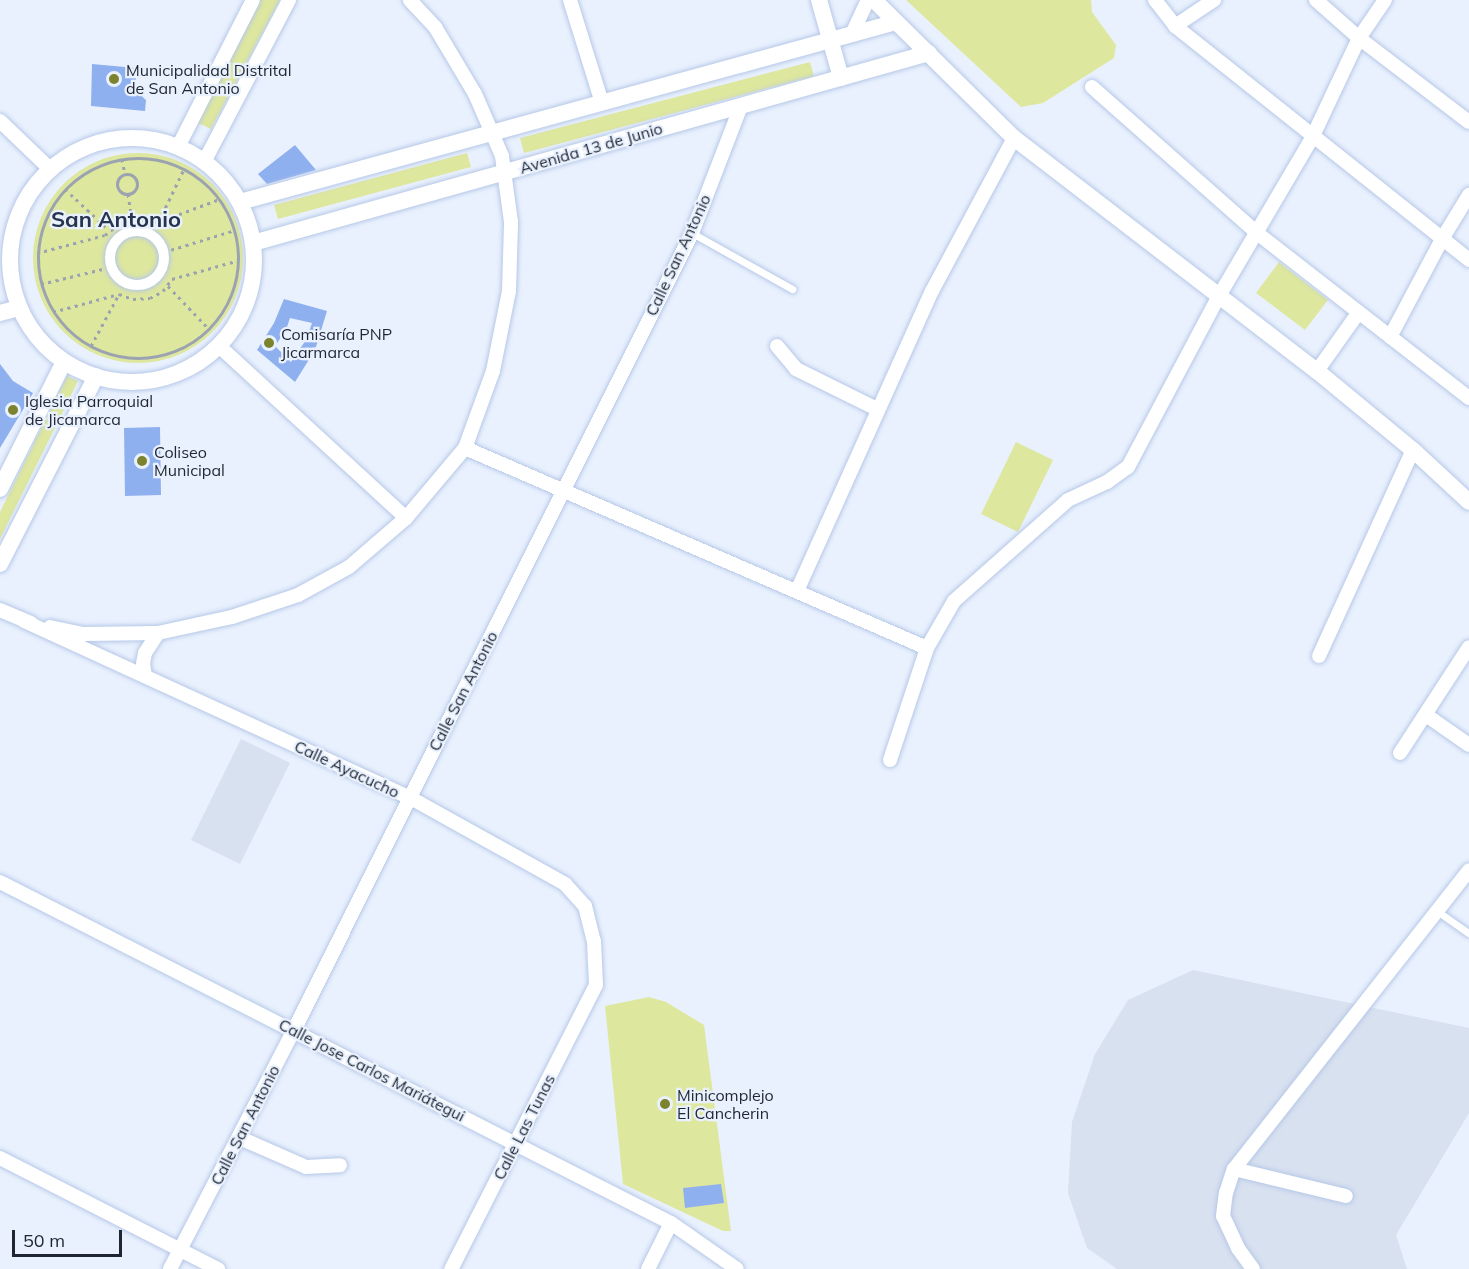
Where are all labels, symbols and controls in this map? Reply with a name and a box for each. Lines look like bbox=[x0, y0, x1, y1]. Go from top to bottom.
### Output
place label: Municipalidad Distrital de San Antonio bbox=[126, 60, 292, 98]
marker: Municipalidad Distrital de San Antonio bbox=[107, 72, 121, 86]
street label: Avenida 13 de Junio bbox=[517, 118, 665, 178]
street label: Calle San Antonio bbox=[641, 191, 715, 319]
district label: San Antonio bbox=[51, 207, 181, 233]
place label: Comisaría PNP Jicarmarca bbox=[281, 324, 392, 362]
marker: Comisaría PNP Jicarmarca bbox=[262, 336, 276, 350]
place label: Iglesia Parroquial de Jicamarca bbox=[25, 391, 153, 429]
marker: Iglesia Parroquial de Jicamarca bbox=[6, 403, 20, 417]
place label: Coliseo Municipal bbox=[154, 442, 225, 480]
marker: Coliseo Municipal bbox=[135, 454, 149, 468]
street label: Calle San Antonio bbox=[424, 628, 502, 754]
street label: Calle Ayacucho bbox=[291, 736, 403, 802]
street label: Calle Jose Carlos Mariátegui bbox=[276, 1015, 468, 1125]
street label: Calle San Antonio bbox=[206, 1062, 284, 1188]
street label: Calle Las Tunas bbox=[489, 1071, 559, 1183]
place label: Minicomplejo El Cancherin bbox=[677, 1085, 774, 1123]
marker: Minicomplejo El Cancherin bbox=[658, 1097, 672, 1111]
scale bar bbox=[15, 1218, 124, 1256]
text: 50 m bbox=[23, 1229, 65, 1252]

